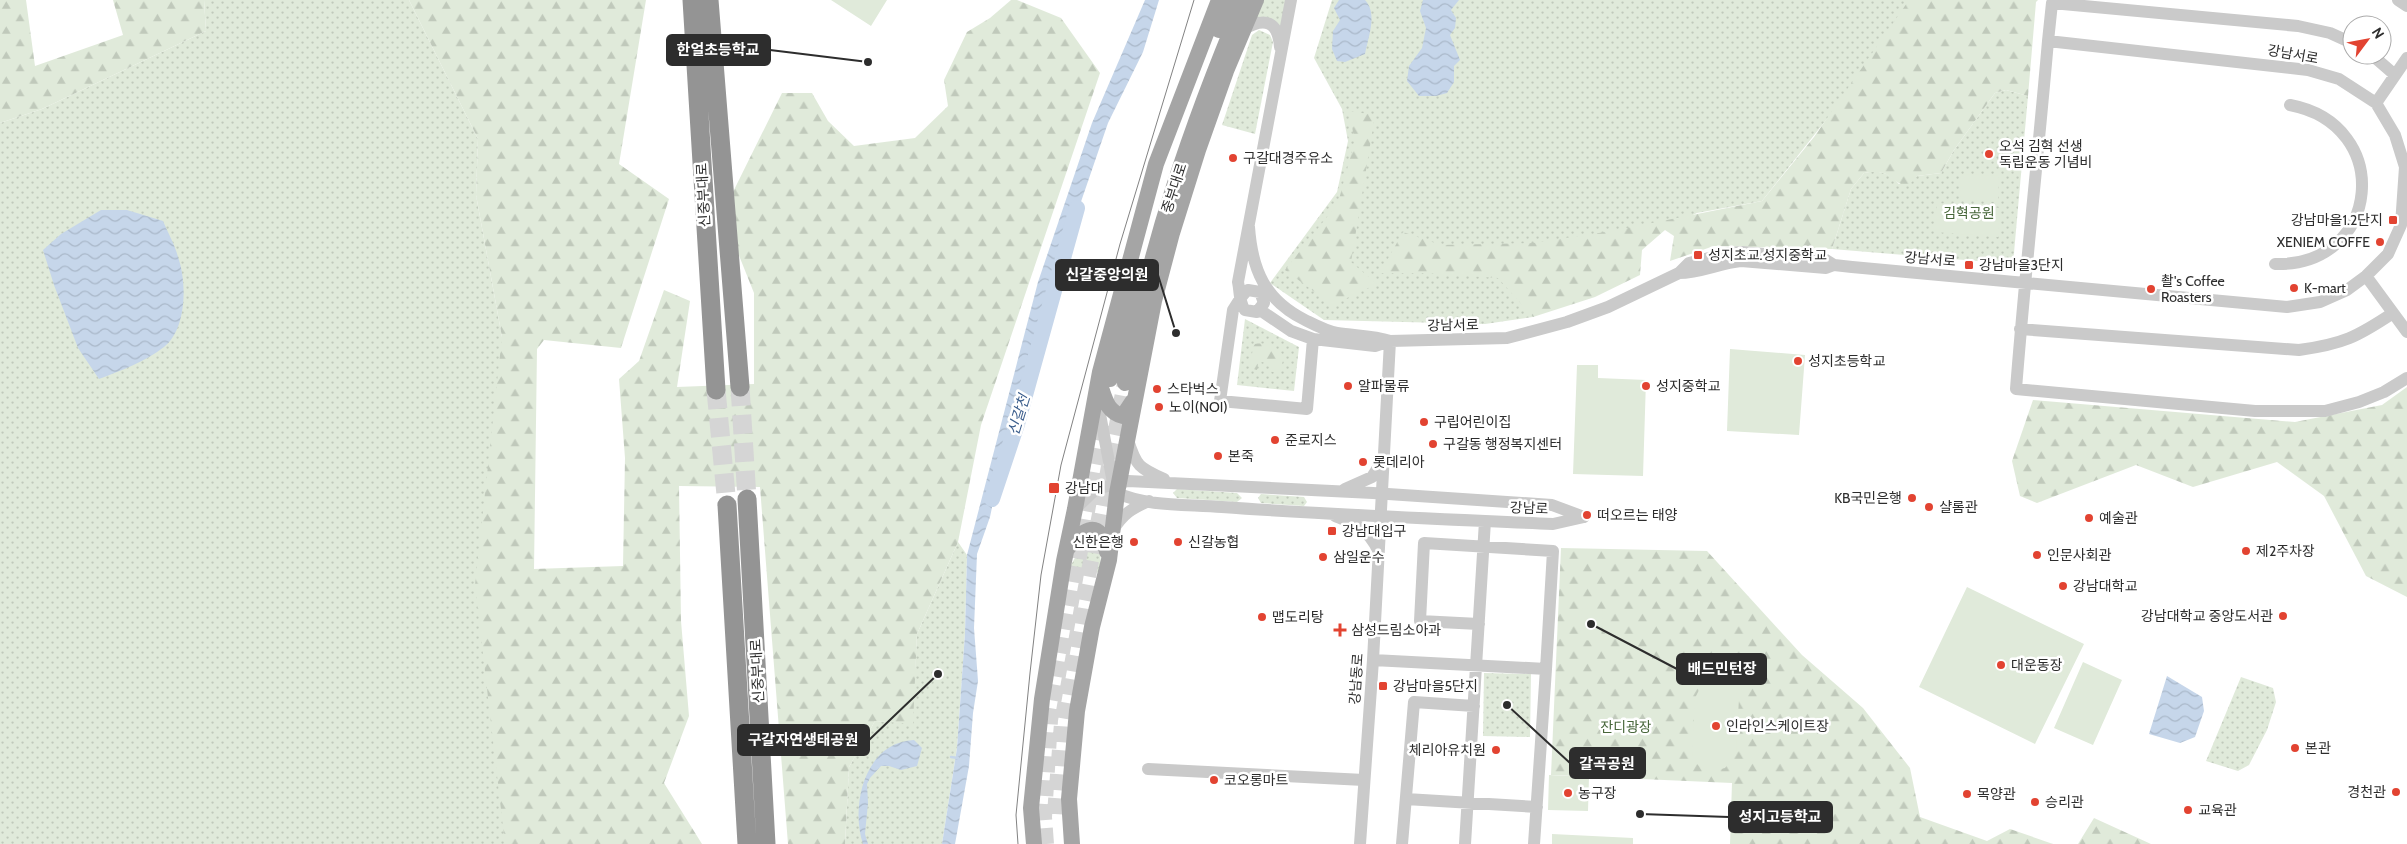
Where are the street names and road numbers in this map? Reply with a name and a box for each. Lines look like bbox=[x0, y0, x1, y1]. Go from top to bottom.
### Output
street label: 강남서로 bbox=[2266, 41, 2320, 67]
street label: 중부대로 bbox=[1157, 161, 1191, 215]
street label: 신중부대로 bbox=[692, 162, 714, 228]
street label: 강남서로 bbox=[1904, 248, 1957, 270]
street label: 강남서로 bbox=[1427, 316, 1479, 334]
street label: 강남로 bbox=[1509, 498, 1549, 518]
street label: 신중부대로 bbox=[746, 638, 768, 704]
street label: 강남동로 bbox=[1345, 653, 1367, 705]

